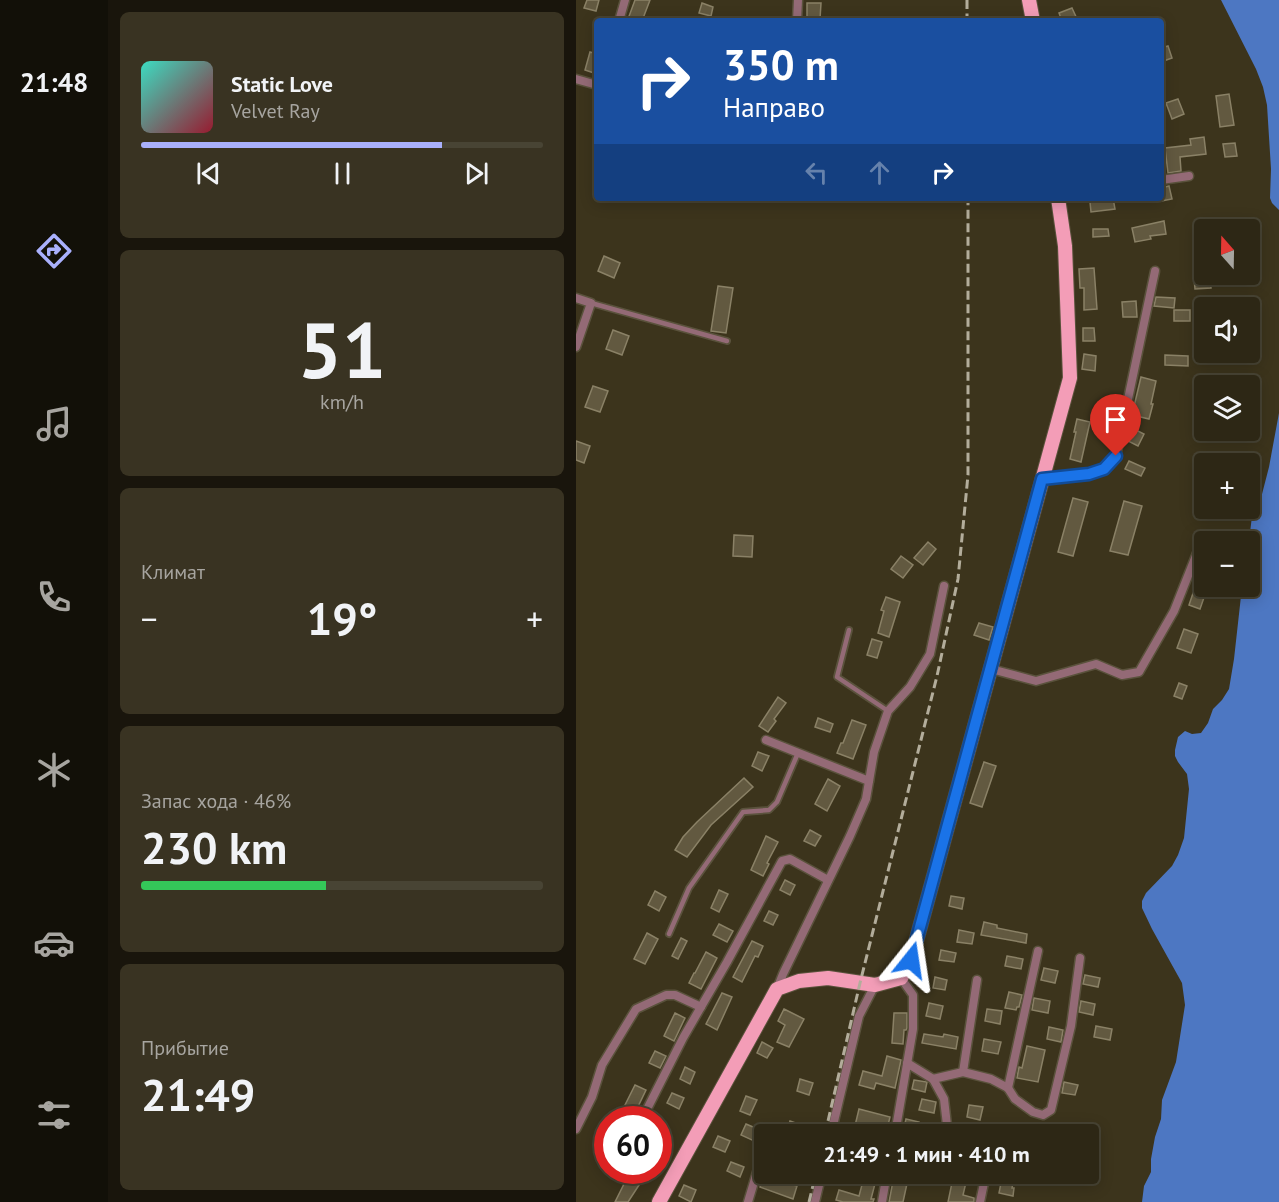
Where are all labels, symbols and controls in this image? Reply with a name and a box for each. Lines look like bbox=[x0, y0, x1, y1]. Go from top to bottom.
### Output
text: 350 m bbox=[723, 37, 839, 92]
icon: right bbox=[624, 42, 702, 120]
text: 21:48 bbox=[20, 65, 88, 99]
text: Static Love bbox=[231, 70, 333, 98]
text: Направо bbox=[723, 90, 825, 124]
text: Velvet Ray bbox=[231, 98, 320, 124]
icon: left bbox=[800, 156, 833, 189]
icon: ahead bbox=[863, 156, 896, 189]
icon: right bbox=[926, 156, 959, 189]
icon: previous bbox=[192, 157, 225, 190]
icon: pause bbox=[326, 157, 359, 190]
icon: next bbox=[460, 157, 493, 190]
north arrow bbox=[1194, 219, 1260, 285]
map controls bbox=[1194, 219, 1260, 597]
icon: directions bbox=[33, 230, 75, 272]
button: sound bbox=[1194, 297, 1260, 363]
text: 51 bbox=[298, 299, 386, 400]
button: layers bbox=[1194, 375, 1260, 441]
text: km/h bbox=[320, 389, 364, 415]
pin bbox=[1090, 394, 1141, 456]
icon: music bbox=[33, 403, 75, 445]
icon: arrive bbox=[1099, 403, 1132, 436]
button: + bbox=[1194, 453, 1260, 519]
button: − bbox=[1194, 531, 1260, 597]
text: Климат bbox=[141, 559, 205, 585]
icon: phone bbox=[33, 576, 75, 618]
text: 19° bbox=[307, 589, 377, 647]
text: − bbox=[141, 597, 158, 640]
text: + bbox=[526, 597, 543, 640]
icon: climate bbox=[33, 749, 75, 791]
text: Запас хода · 46% bbox=[141, 788, 291, 814]
text: 230 km bbox=[141, 818, 287, 876]
icon: car bbox=[33, 922, 75, 964]
position arrow bbox=[879, 928, 943, 992]
text: Прибытие bbox=[141, 1035, 229, 1061]
text: 21:49 bbox=[141, 1065, 255, 1123]
icon: filters bbox=[33, 1094, 75, 1136]
speed limit sign: 60 bbox=[594, 1106, 672, 1184]
text: 21:49 · 1 мин · 410 m bbox=[823, 1140, 1030, 1168]

